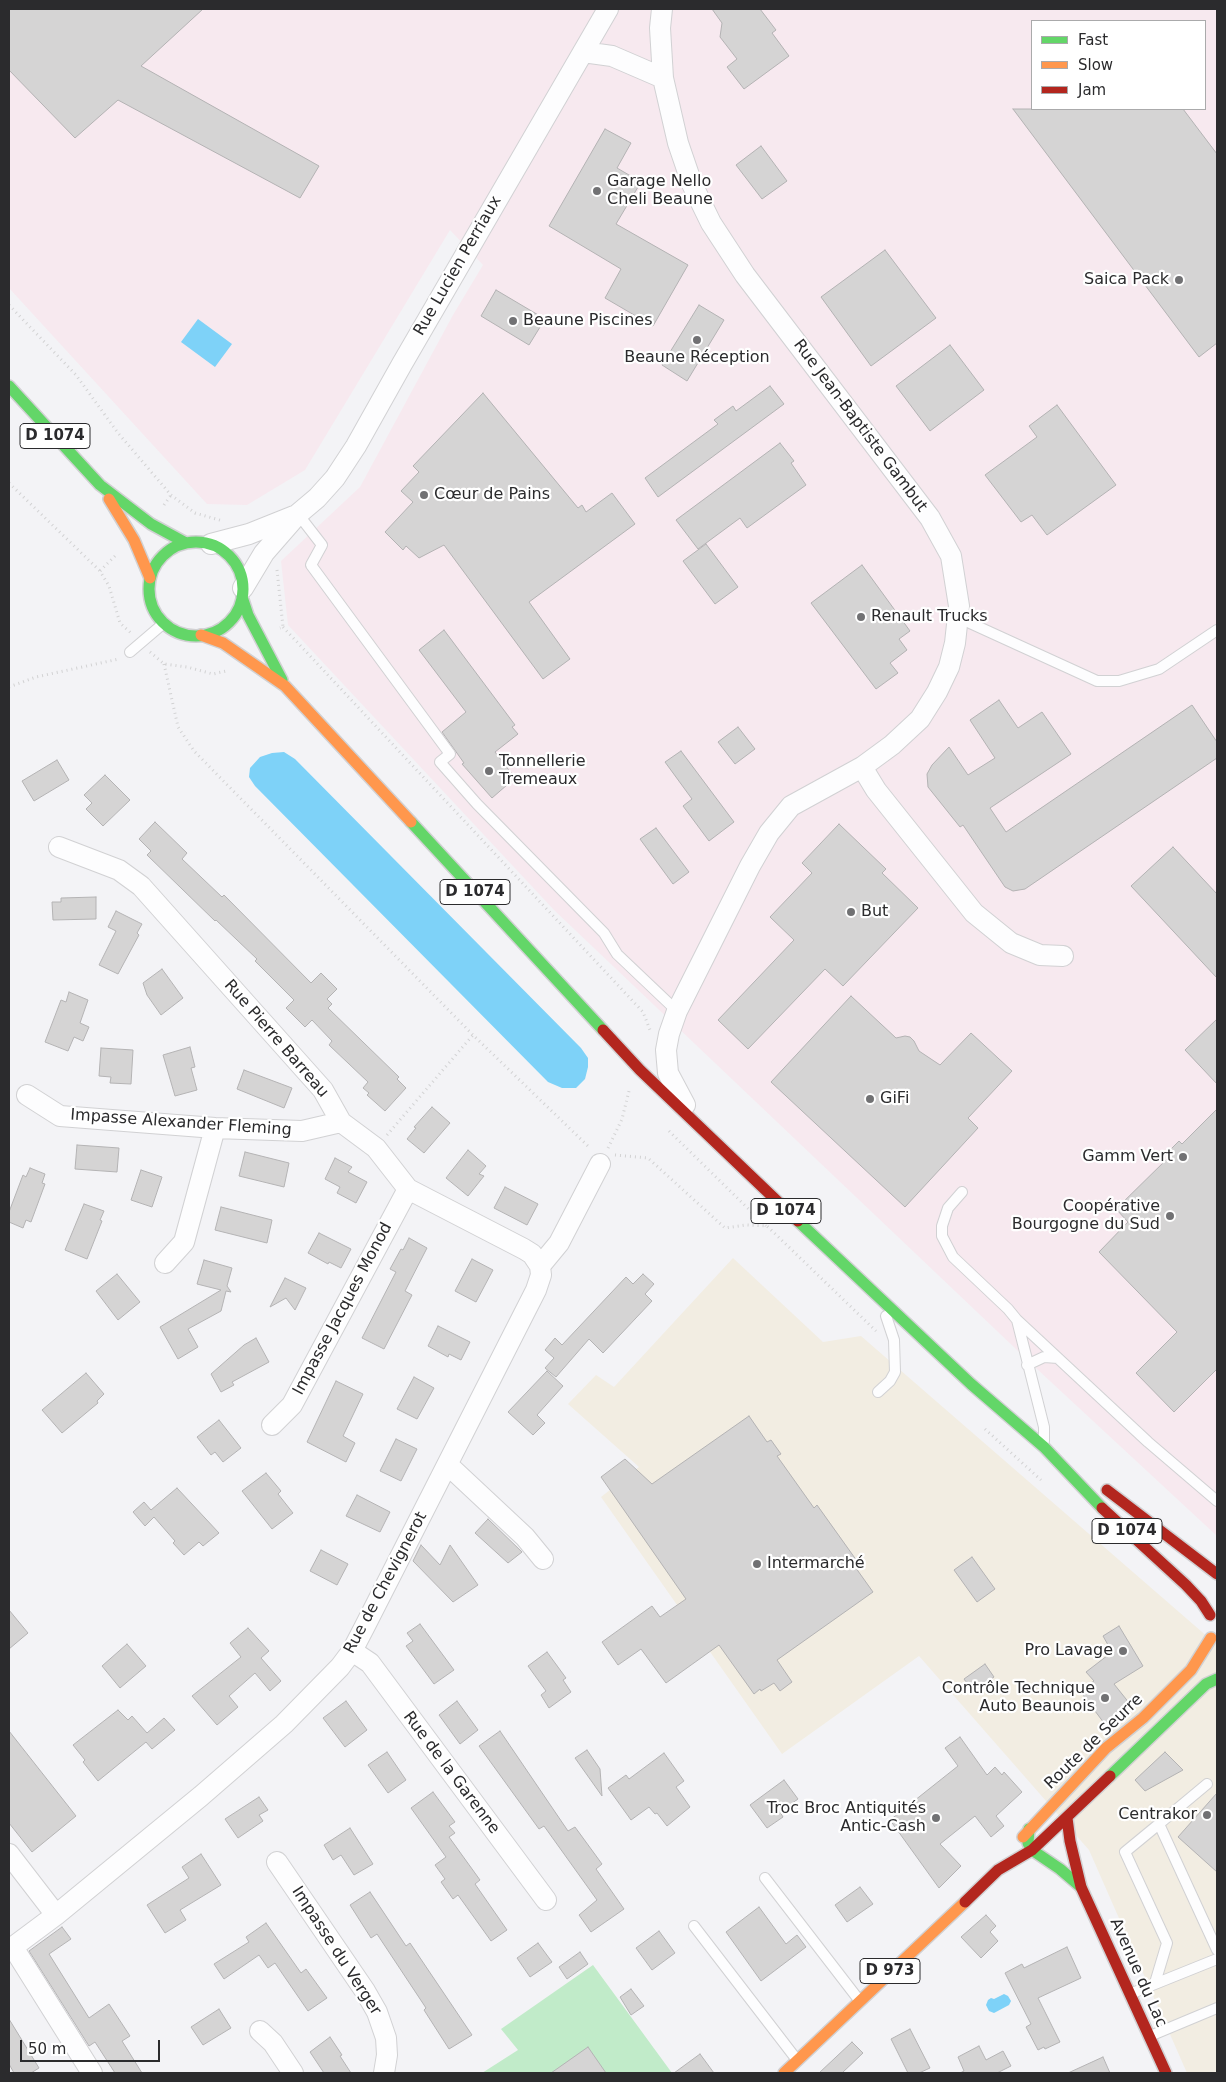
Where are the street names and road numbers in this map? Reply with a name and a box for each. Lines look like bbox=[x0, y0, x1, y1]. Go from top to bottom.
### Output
street label: Rue Lucien Perriaux bbox=[410, 193, 506, 339]
street label: Rue Jean-Baptiste Gambut bbox=[789, 336, 931, 516]
road number: D 1074 bbox=[20, 424, 90, 448]
road number: D 1074 bbox=[440, 880, 510, 904]
street label: Rue Pierre Barreau bbox=[220, 976, 332, 1102]
street label: Impasse Alexander Fleming bbox=[70, 1106, 292, 1140]
road number: D 1074 bbox=[751, 1198, 821, 1224]
street label: Impasse Jacques Monod bbox=[289, 1220, 397, 1398]
street label: Rue de Chevignerot bbox=[340, 1509, 432, 1657]
road number: D 1074 bbox=[1092, 1518, 1162, 1544]
street label: Route de Seurre bbox=[1041, 1690, 1147, 1794]
street label: Rue de la Garenne bbox=[399, 1708, 503, 1838]
street label: Impasse du Verger bbox=[287, 1883, 385, 2019]
street label: Avenue du Lac bbox=[1105, 1915, 1171, 2031]
road number: D 973 bbox=[860, 1958, 920, 1984]

